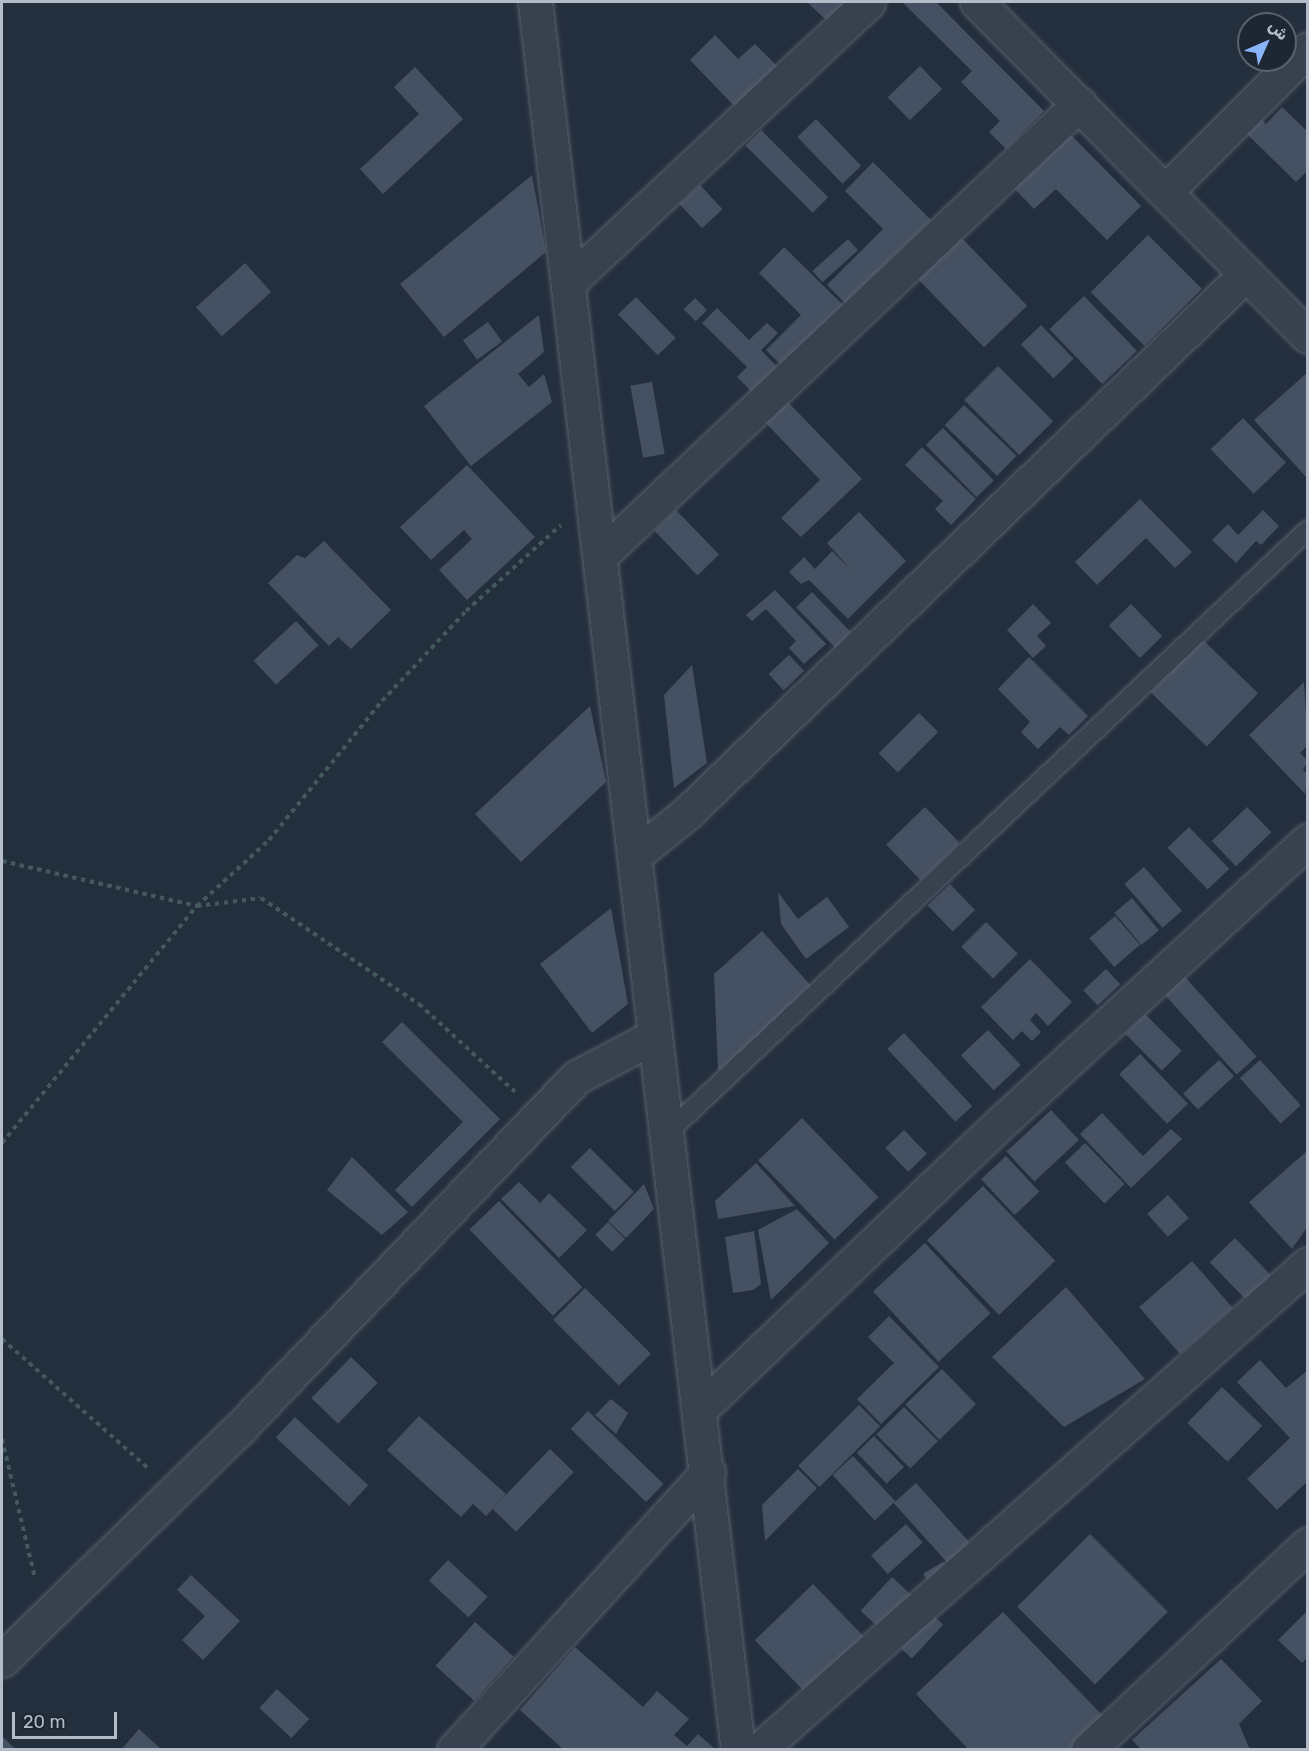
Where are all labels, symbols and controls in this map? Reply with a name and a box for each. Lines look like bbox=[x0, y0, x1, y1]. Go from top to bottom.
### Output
north arrow bbox=[1237, 12, 1297, 72]
text: ش bbox=[1265, 16, 1293, 44]
scale bar bbox=[15, 1700, 120, 1738]
text: 20 m bbox=[23, 1711, 65, 1733]

